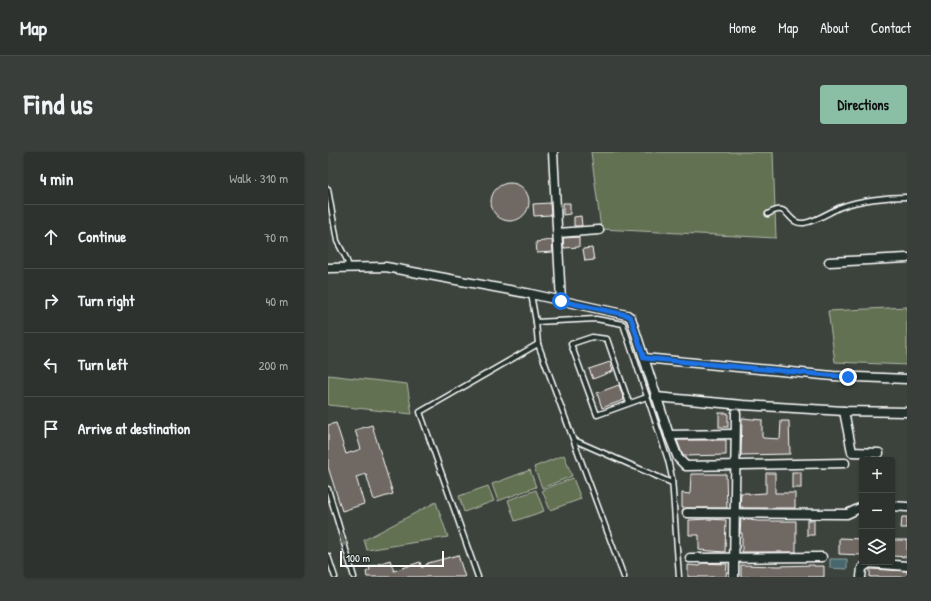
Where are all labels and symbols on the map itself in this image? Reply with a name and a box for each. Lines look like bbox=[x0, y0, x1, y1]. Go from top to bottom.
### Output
route start bbox=[552, 292, 570, 310]
route end bbox=[839, 368, 857, 386]
one-way arrow bbox=[340, 533, 347, 546]
scale bar bbox=[340, 549, 444, 568]

